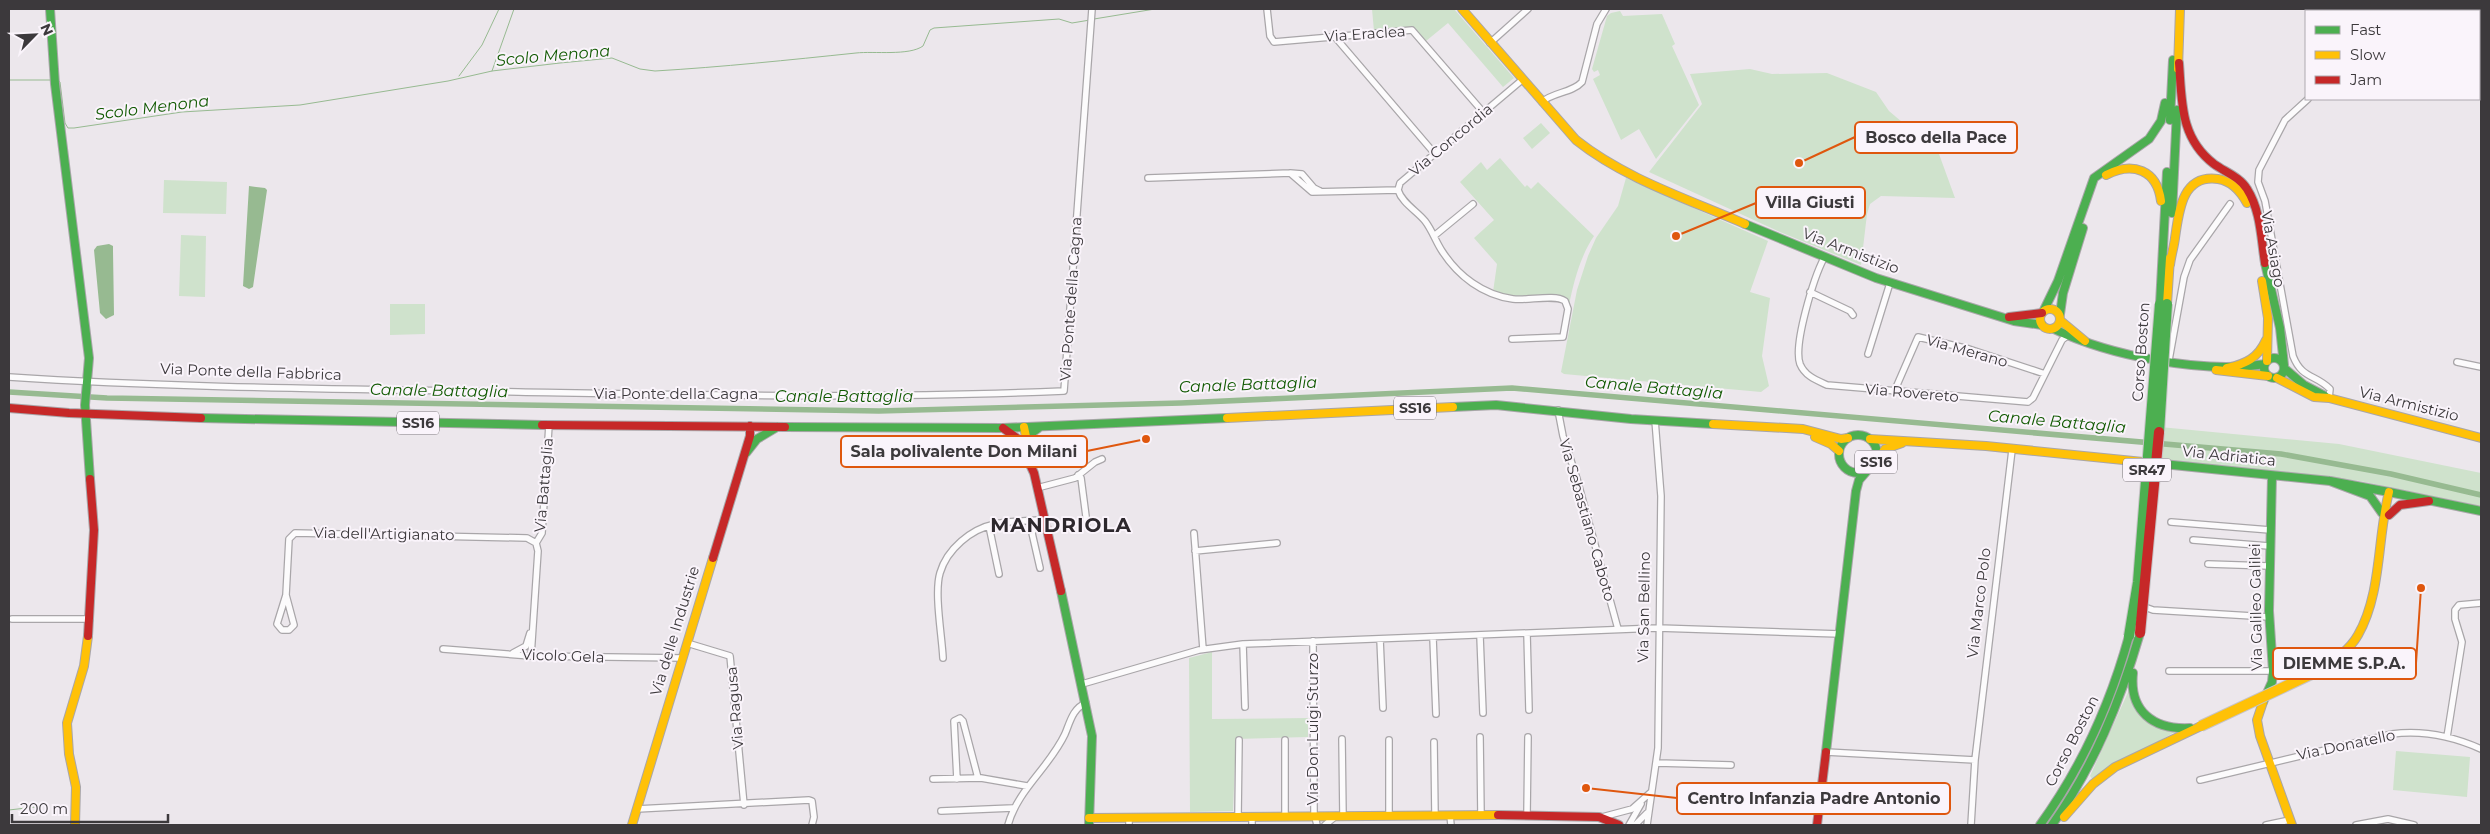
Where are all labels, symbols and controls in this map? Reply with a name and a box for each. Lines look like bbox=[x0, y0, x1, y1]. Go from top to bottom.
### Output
north arrow bbox=[10, 10, 60, 60]
legend bbox=[2305, 10, 2480, 100]
text: Fast bbox=[2350, 20, 2381, 39]
text: N bbox=[36, 21, 57, 39]
street label: Via Eraclea bbox=[1324, 21, 1406, 46]
water label: Scolo Menona bbox=[495, 41, 611, 70]
text: Slow bbox=[2350, 45, 2386, 64]
text: Jam bbox=[2349, 70, 2382, 89]
water label: Scolo Menona bbox=[94, 91, 210, 124]
street label: Via Concordia bbox=[1405, 99, 1496, 180]
callout: Bosco della Pace bbox=[1855, 122, 2017, 153]
text: Bosco della Pace bbox=[1865, 128, 2007, 147]
callout: Villa Giusti bbox=[1756, 187, 1865, 218]
text: Villa Giusti bbox=[1764, 193, 1855, 212]
street label: Via Asiago bbox=[2257, 209, 2290, 289]
street label: Via Ponte della Cagna bbox=[1055, 216, 1086, 382]
street label: Via Armistizio bbox=[1800, 223, 1902, 278]
street label: Corso Boston bbox=[2128, 302, 2153, 402]
street label: Via Merano bbox=[1924, 330, 2010, 371]
street label: Via Ponte della Fabbrica bbox=[160, 359, 342, 384]
water label: Canale Battaglia bbox=[1584, 372, 1724, 403]
water label: Canale Battaglia bbox=[1178, 373, 1318, 396]
street label: Via Rovereto bbox=[1864, 379, 1960, 406]
water label: Canale Battaglia bbox=[370, 380, 509, 401]
street label: Via Armistizio bbox=[2357, 382, 2461, 425]
street label: Via Ponte della Cagna bbox=[594, 384, 758, 403]
water label: Canale Battaglia bbox=[775, 387, 913, 406]
road number: SS16 bbox=[1394, 396, 1436, 419]
water label: Canale Battaglia bbox=[1987, 406, 2127, 437]
road number: SS16 bbox=[397, 412, 439, 434]
callout: Sala polivalente Don Milani bbox=[841, 436, 1087, 467]
street label: Via Sebastiano Caboto bbox=[1555, 436, 1620, 603]
street label: Via Battaglia bbox=[530, 437, 557, 533]
street label: Via Adriatica bbox=[2181, 441, 2277, 470]
text: Sala polivalente Don Milani bbox=[851, 442, 1077, 461]
road number: SS16 bbox=[1855, 451, 1897, 474]
road number: SR47 bbox=[2123, 458, 2171, 482]
district label: MANDRIOLA bbox=[990, 513, 1132, 537]
street label: Via dell'Artigianato bbox=[313, 523, 455, 544]
street label: Via Galileo Galilei bbox=[2245, 543, 2266, 671]
street label: Via Marco Polo bbox=[1962, 547, 1995, 659]
street label: Via San Bellino bbox=[1633, 551, 1654, 663]
street label: Via delle Industrie bbox=[646, 564, 703, 698]
street label: Vicolo Gela bbox=[521, 645, 605, 666]
callout: DIEMME S.P.A. bbox=[2273, 648, 2416, 679]
street label: Via Don Luigi Sturzo bbox=[1303, 653, 1322, 805]
text: DIEMME S.P.A. bbox=[2283, 654, 2405, 673]
street label: Via Ragusa bbox=[721, 666, 748, 750]
street label: Corso Boston bbox=[2040, 692, 2103, 790]
street label: Via Donatello bbox=[2295, 725, 2397, 764]
callout: Centro Infanzia Padre Antonio bbox=[1677, 783, 1950, 814]
text: Centro Infanzia Padre Antonio bbox=[1687, 789, 1941, 808]
scale bar bbox=[12, 792, 169, 824]
text: 200 m bbox=[20, 799, 68, 818]

